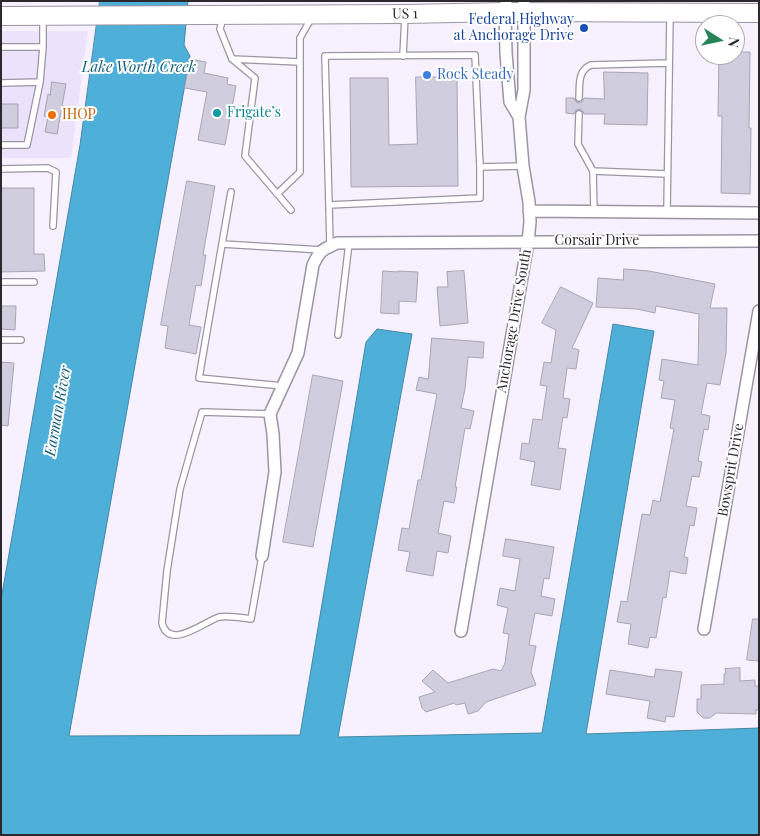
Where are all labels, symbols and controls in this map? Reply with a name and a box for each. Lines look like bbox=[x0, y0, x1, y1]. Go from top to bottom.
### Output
street label: US 1 bbox=[392, 5, 418, 23]
place label: Federal Highway at Anchorage Drive bbox=[453, 12, 574, 44]
north arrow bbox=[695, 15, 745, 65]
marker: Federal Highway at Anchorage Drive bbox=[578, 22, 590, 34]
text: N bbox=[724, 36, 745, 49]
water label: Lake Worth Creek bbox=[82, 58, 196, 76]
place label: Rock Steady bbox=[437, 67, 513, 83]
marker: Rock Steady bbox=[421, 69, 433, 81]
place label: Frigate’s bbox=[227, 105, 281, 121]
place label: IHOP bbox=[62, 107, 96, 123]
marker: Frigate’s bbox=[211, 107, 223, 119]
marker: IHOP bbox=[46, 109, 58, 121]
street label: Corsair Drive bbox=[555, 233, 639, 249]
street label: Anchorage Drive South bbox=[493, 248, 535, 394]
water label: Earman River bbox=[41, 365, 75, 457]
street label: Bowsprit Drive bbox=[715, 422, 747, 518]

